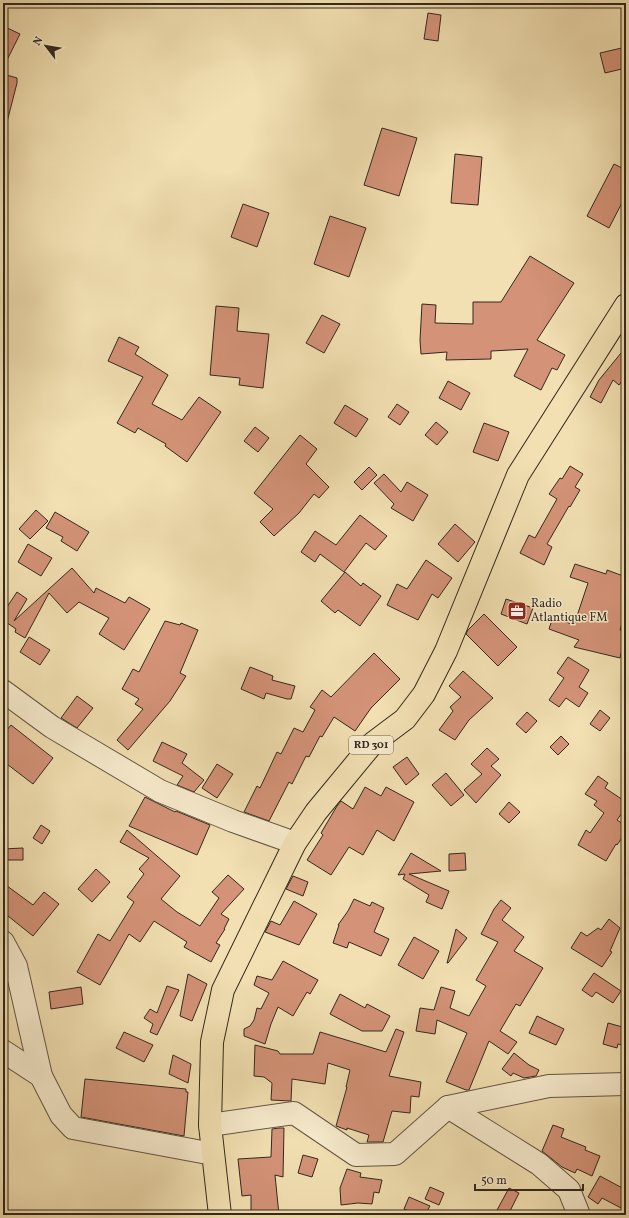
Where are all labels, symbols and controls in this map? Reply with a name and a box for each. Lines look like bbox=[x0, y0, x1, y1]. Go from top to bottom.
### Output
north arrow bbox=[26, 26, 66, 66]
text: N bbox=[30, 34, 47, 49]
place label: Radio Atlantique FM bbox=[531, 596, 607, 626]
office icon: Radio Atlantique FM bbox=[506, 600, 528, 622]
road number: RD 301 bbox=[349, 736, 393, 754]
scale bar bbox=[475, 1166, 583, 1192]
text: 50 m bbox=[481, 1173, 507, 1189]

